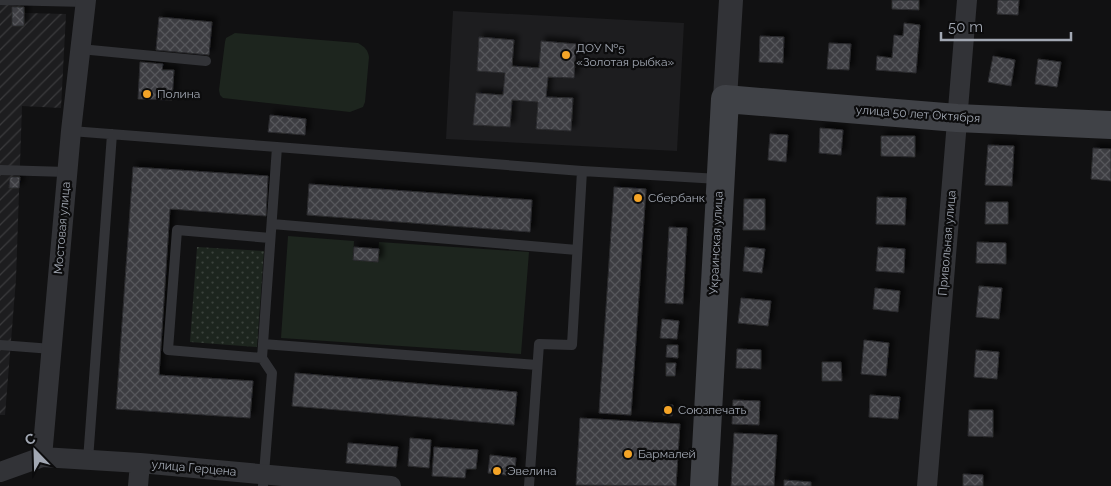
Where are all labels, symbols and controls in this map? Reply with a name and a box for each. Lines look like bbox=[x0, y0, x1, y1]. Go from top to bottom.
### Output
scale bar bbox=[941, 10, 1071, 42]
text: 50 m bbox=[948, 18, 983, 36]
place label: ДОУ №5 «Золотая рыбка» bbox=[576, 41, 675, 69]
marker: ДОУ №5 «Золотая рыбка» bbox=[560, 49, 572, 61]
place label: Полина bbox=[157, 87, 200, 101]
marker: Полина bbox=[141, 88, 153, 100]
street label: улица 50 лет Октября bbox=[855, 103, 981, 125]
street label: Мостовая улица bbox=[51, 181, 73, 275]
street label: Привольная улица bbox=[935, 190, 959, 296]
place label: Сбербанк bbox=[648, 191, 705, 205]
street label: Украинская улица bbox=[706, 191, 726, 295]
marker: Сбербанк bbox=[632, 192, 644, 204]
place label: Союзпечать bbox=[678, 403, 746, 417]
marker: Союзпечать bbox=[662, 404, 674, 416]
north arrow bbox=[10, 426, 60, 476]
text: С bbox=[22, 430, 38, 448]
place label: Бармалей bbox=[638, 447, 696, 461]
marker: Бармалей bbox=[622, 448, 634, 460]
street label: улица Герцена bbox=[151, 457, 237, 479]
place label: Эвелина bbox=[507, 464, 557, 478]
marker: Эвелина bbox=[491, 465, 503, 477]

